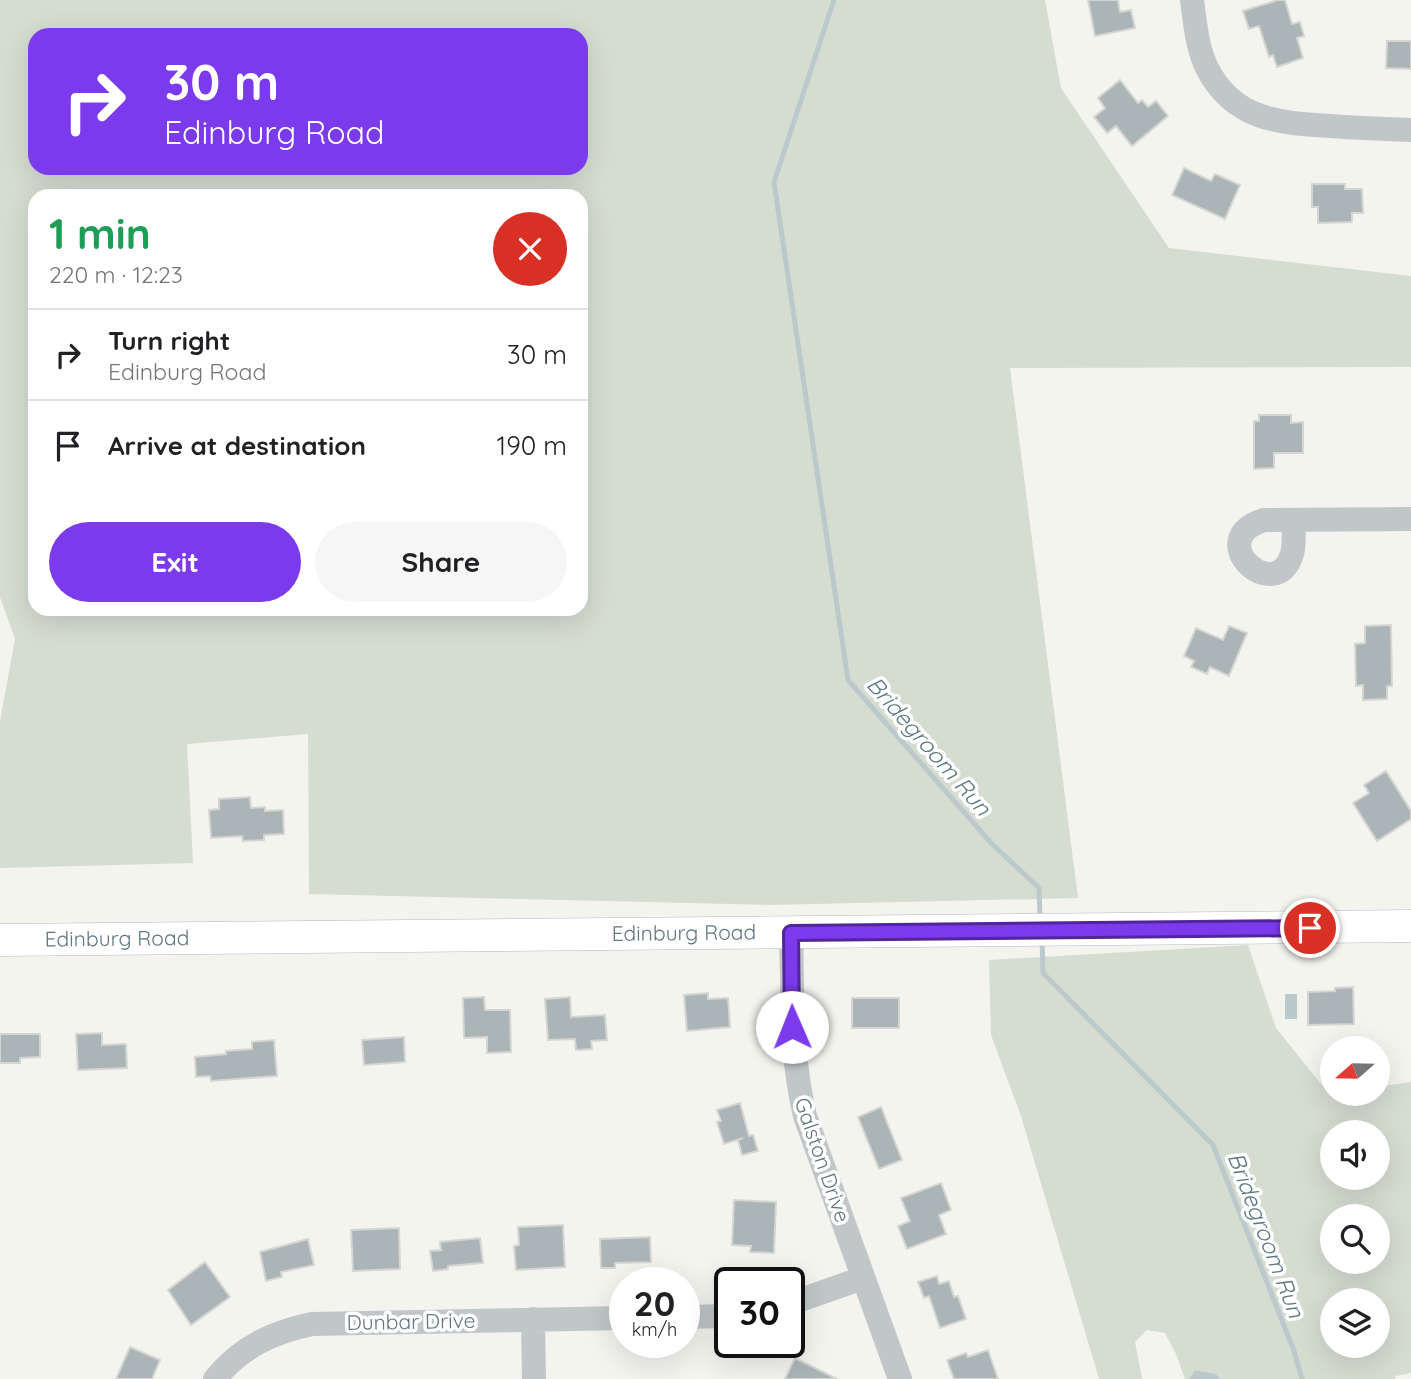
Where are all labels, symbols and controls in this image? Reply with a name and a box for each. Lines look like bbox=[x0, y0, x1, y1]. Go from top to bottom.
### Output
text: 30 m bbox=[164, 51, 279, 112]
icon: right bbox=[49, 56, 140, 147]
text: Edinburg Road bbox=[164, 112, 384, 152]
text: 1 min bbox=[49, 207, 151, 260]
button: close bbox=[493, 212, 567, 286]
text: 220 m · 12:23 bbox=[49, 260, 183, 289]
text: Turn right bbox=[108, 324, 230, 357]
icon: right bbox=[49, 336, 87, 374]
text: 30 m bbox=[507, 338, 567, 371]
text: Edinburg Road bbox=[108, 357, 266, 386]
icon: arrive bbox=[49, 427, 87, 465]
text: Arrive at destination bbox=[108, 429, 366, 462]
text: 190 m bbox=[497, 429, 567, 462]
button: Exit bbox=[49, 522, 301, 602]
button: Share bbox=[315, 522, 567, 602]
water label: Bridegroom Run bbox=[861, 670, 998, 822]
pin bbox=[1280, 898, 1340, 958]
icon: arrive bbox=[1291, 909, 1329, 947]
street label: Edinburg Road bbox=[612, 918, 756, 946]
street label: Edinburg Road bbox=[45, 924, 189, 952]
position arrow bbox=[755, 990, 829, 1064]
north arrow bbox=[1320, 1036, 1390, 1106]
map controls bbox=[1320, 1036, 1390, 1358]
street label: Galston Drive bbox=[789, 1094, 856, 1226]
button: sound bbox=[1320, 1120, 1390, 1190]
water label: Bridegroom Run bbox=[1222, 1148, 1312, 1322]
button: search bbox=[1320, 1204, 1390, 1274]
speed limit sign: 30 bbox=[714, 1267, 805, 1358]
text: 20 bbox=[634, 1281, 675, 1325]
button: layers bbox=[1320, 1288, 1390, 1358]
street label: Dunbar Drive bbox=[346, 1307, 476, 1335]
text: km/h bbox=[632, 1318, 677, 1341]

